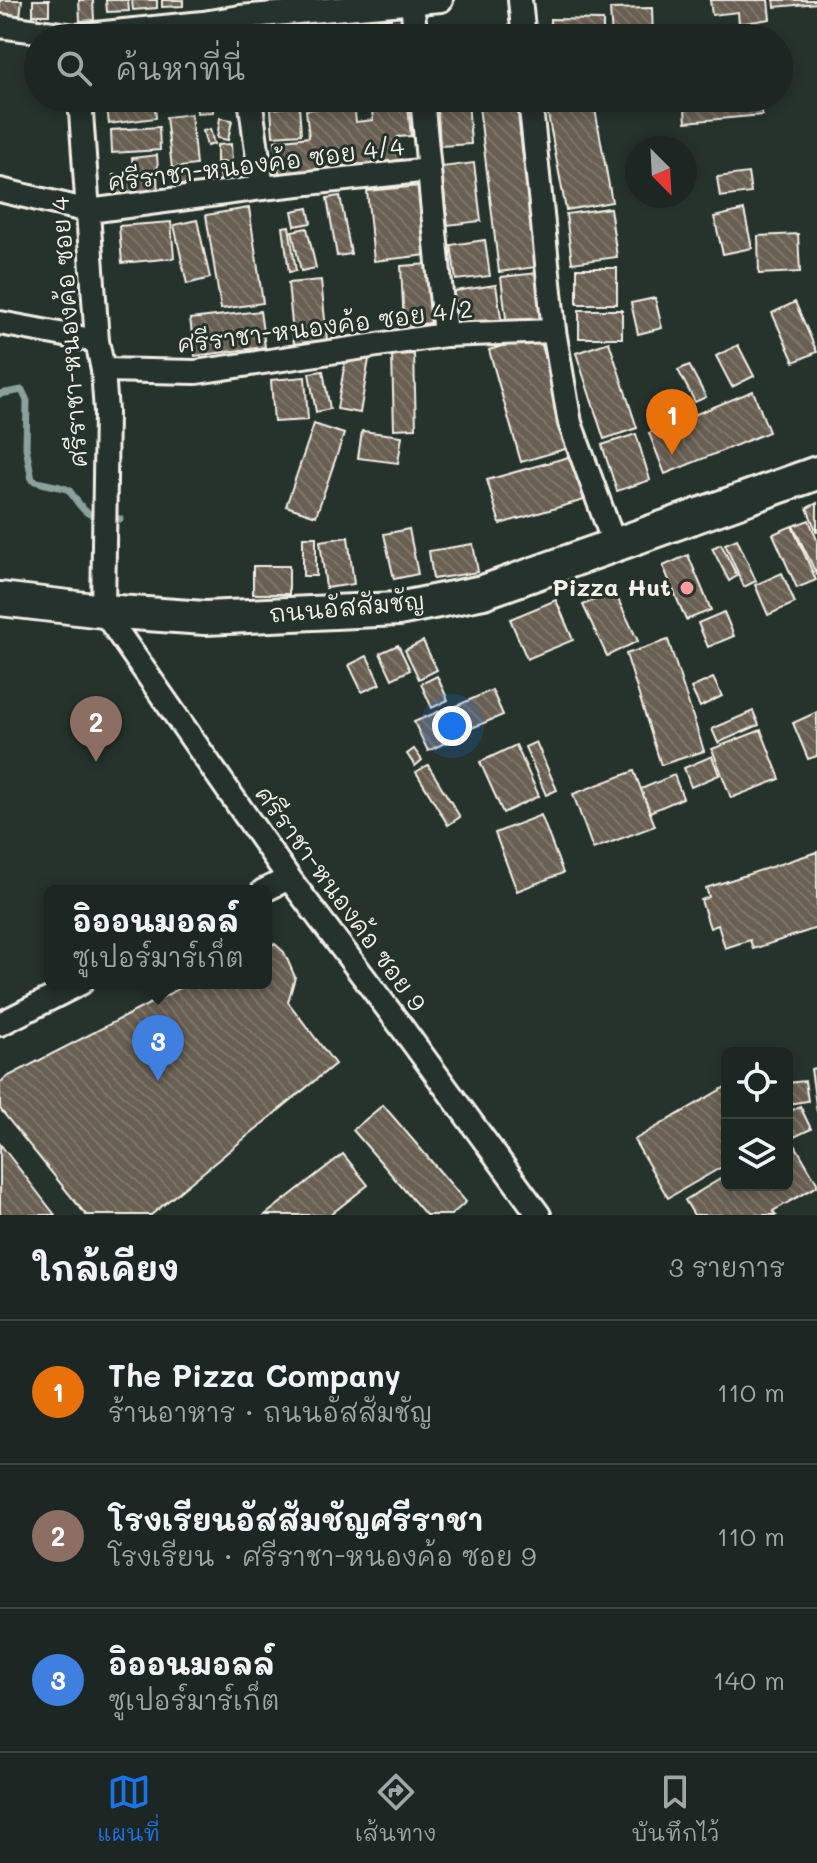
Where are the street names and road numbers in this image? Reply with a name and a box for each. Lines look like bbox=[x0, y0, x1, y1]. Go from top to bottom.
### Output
street label: ศรีราชา-หนองค้อ ซอย 4/4 bbox=[106, 130, 406, 197]
street label: ศรีราชา-หนองค้อ ซอย 4 bbox=[44, 196, 93, 469]
street label: ศรีราชา-หนองค้อ ซอย 4/2 bbox=[175, 292, 474, 359]
street label: ถนนอัสสัมชัญ bbox=[268, 584, 426, 629]
street label: ศรีราชา-หนองค้อ ซอย 9 bbox=[249, 779, 434, 1017]

